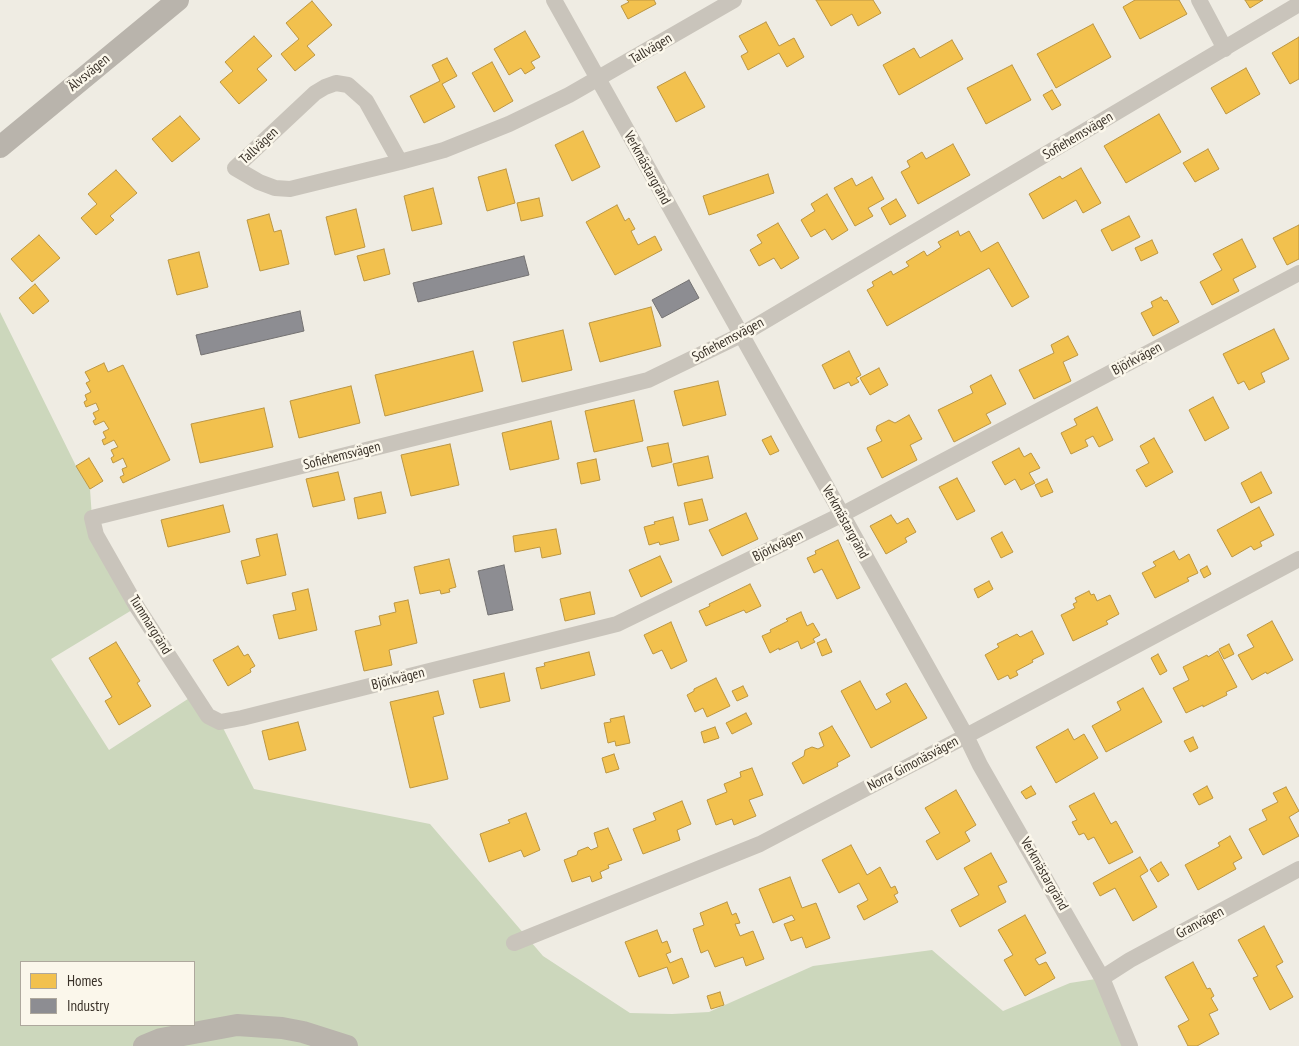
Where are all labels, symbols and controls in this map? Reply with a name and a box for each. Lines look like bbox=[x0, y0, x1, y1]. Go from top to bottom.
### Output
street label: Tallvägen bbox=[627, 30, 675, 68]
street label: Älvsvägen bbox=[65, 51, 113, 95]
street label: Sofiehemsvägen bbox=[1040, 109, 1116, 163]
street label: Tallvägen bbox=[236, 124, 282, 168]
street label: Verkmästargränd bbox=[620, 128, 674, 208]
street label: Sofiehemsvägen bbox=[689, 314, 767, 366]
street label: Björkvägen bbox=[1109, 339, 1165, 379]
street label: Sofiehemsvägen bbox=[302, 438, 382, 474]
street label: Verkmästargränd bbox=[818, 482, 872, 562]
street label: Björkvägen bbox=[750, 527, 806, 565]
street label: Tummargränd bbox=[125, 592, 175, 658]
street label: Björkvägen bbox=[370, 664, 426, 694]
street label: Norra Gimonäsvägen bbox=[865, 733, 961, 795]
street label: Verkmästargränd bbox=[1016, 835, 1072, 913]
street label: Granvägen bbox=[1173, 903, 1227, 943]
legend bbox=[20, 961, 195, 1026]
text: Homes bbox=[67, 971, 103, 990]
text: Industry bbox=[67, 996, 109, 1015]

